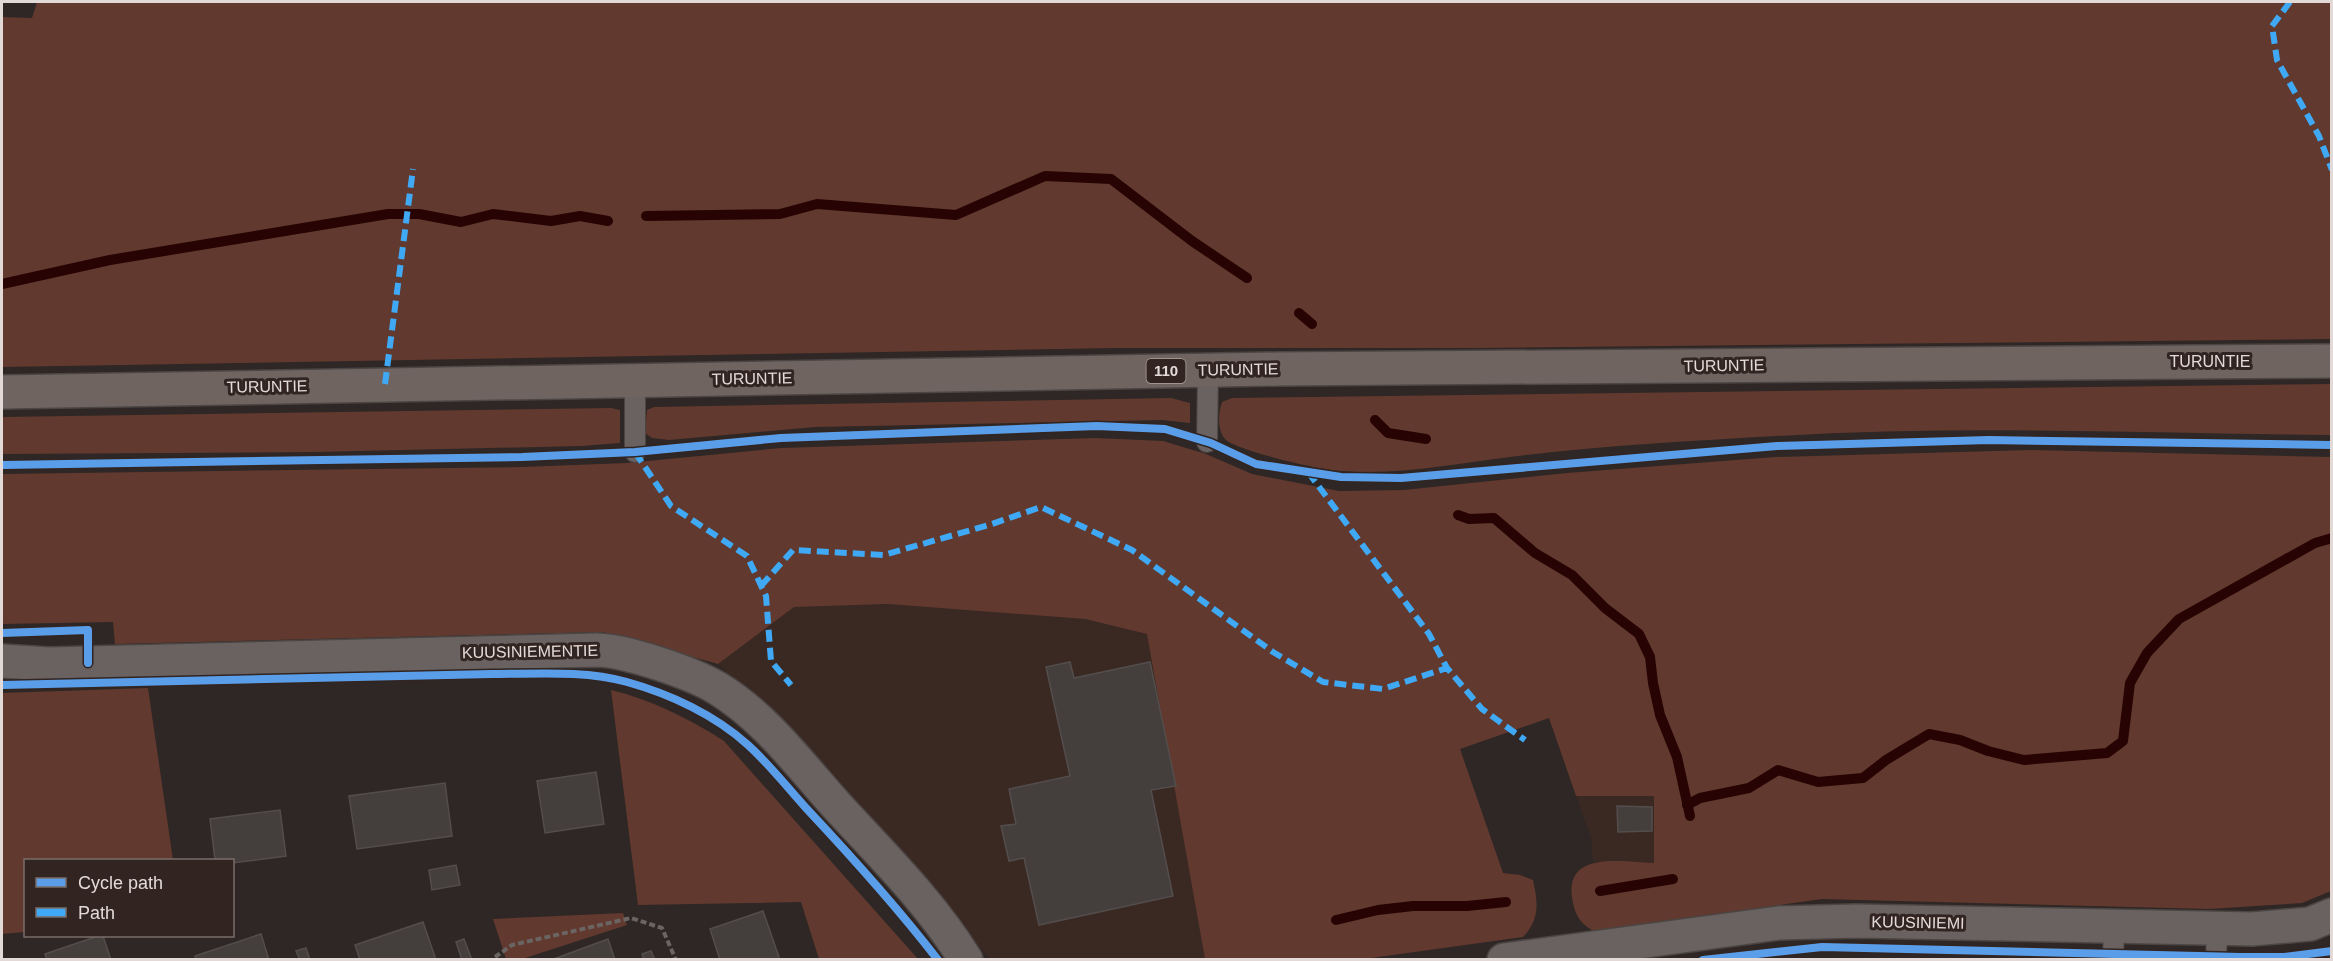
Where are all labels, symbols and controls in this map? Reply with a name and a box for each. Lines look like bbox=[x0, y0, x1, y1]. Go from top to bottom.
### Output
street label: TURUNTIE bbox=[2170, 353, 2250, 370]
street label: TURUNTIE bbox=[1683, 356, 1765, 375]
road number: 110 bbox=[1146, 359, 1186, 383]
street label: TURUNTIE bbox=[1197, 360, 1279, 379]
street label: TURUNTIE bbox=[711, 369, 793, 388]
street label: TURUNTIE bbox=[226, 377, 308, 396]
street label: KUUSINIEMENTIE bbox=[462, 642, 598, 661]
legend bbox=[24, 859, 234, 937]
text: Cycle path bbox=[78, 873, 163, 893]
text: Path bbox=[78, 903, 115, 923]
street label: KUUSINIEMI bbox=[1871, 913, 1965, 932]

